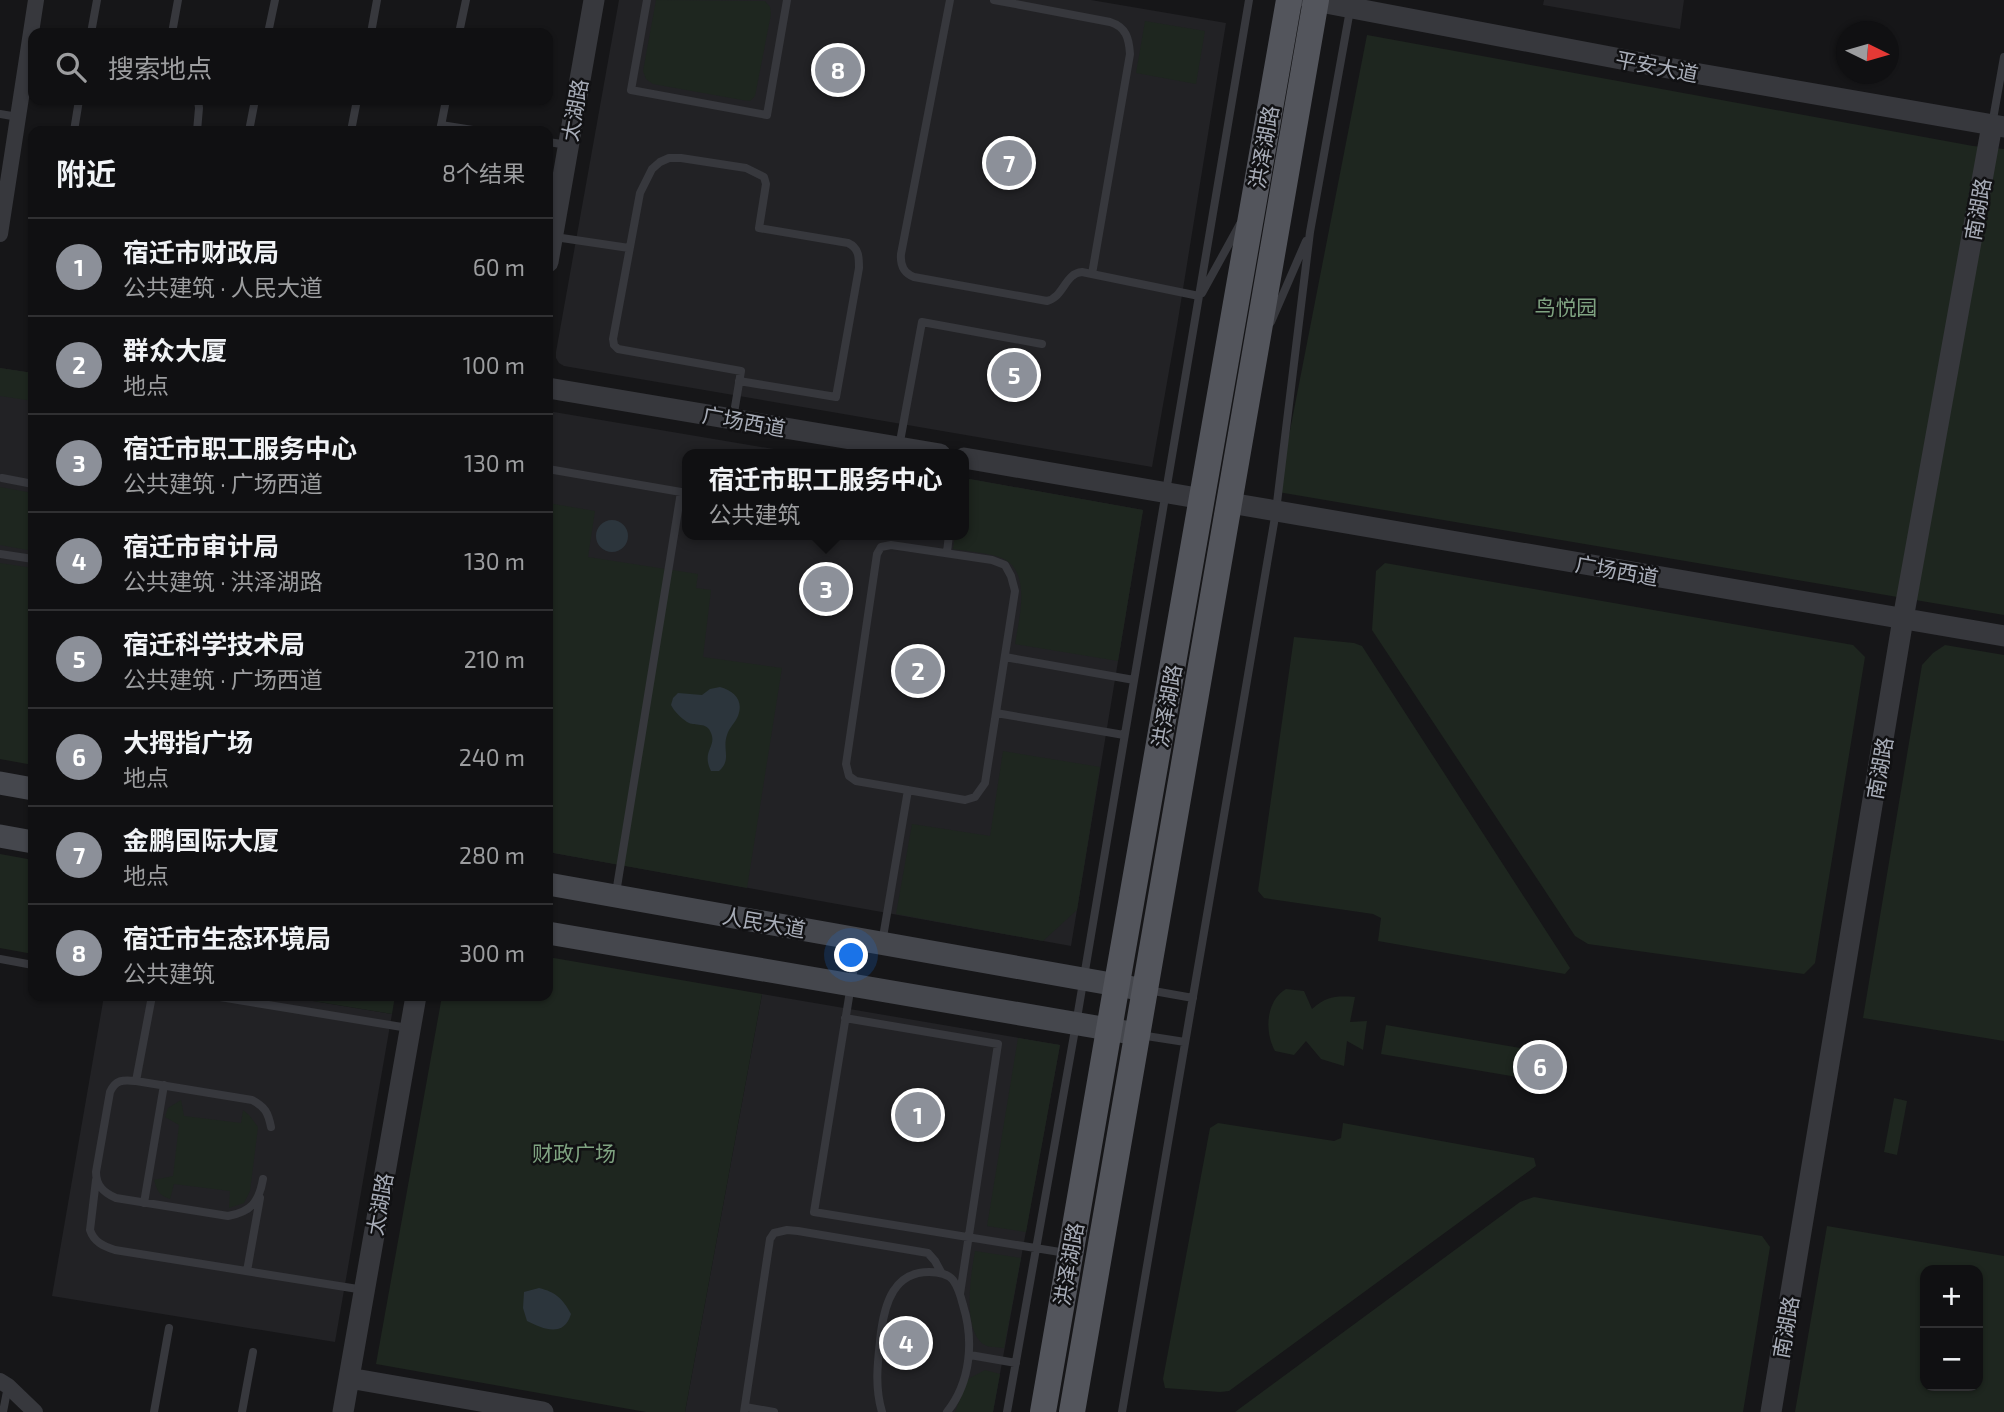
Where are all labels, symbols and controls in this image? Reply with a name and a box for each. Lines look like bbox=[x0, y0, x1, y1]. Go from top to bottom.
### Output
north arrow bbox=[1836, 21, 1899, 84]
search box bbox=[28, 28, 553, 105]
pin: 8 bbox=[815, 44, 861, 96]
street label: 平安大道 bbox=[1613, 46, 1701, 86]
icon: search bbox=[52, 48, 90, 86]
text: 搜索地点 bbox=[108, 52, 212, 83]
street label: 太湖路 bbox=[556, 77, 592, 143]
street label: 洪泽湖路 bbox=[1243, 103, 1283, 191]
pin: 7 bbox=[986, 137, 1032, 189]
text: 附近 bbox=[56, 155, 116, 191]
text: 8个结果 bbox=[442, 159, 525, 187]
street label: 南湖路 bbox=[1959, 176, 1995, 242]
text: 宿迁市财政局 bbox=[123, 236, 279, 267]
text: 1 bbox=[74, 253, 84, 281]
text: 60 m bbox=[473, 253, 525, 281]
text: 公共建筑 · 人民大道 bbox=[123, 273, 323, 301]
park label: 鸟悦园 bbox=[1535, 294, 1598, 319]
text: 群众大厦 bbox=[123, 334, 227, 365]
pin: 5 bbox=[991, 349, 1037, 401]
text: 2 bbox=[72, 351, 86, 379]
text: 100 m bbox=[463, 351, 525, 379]
text: 地点 bbox=[123, 371, 169, 399]
street label: 广场西道 bbox=[700, 401, 788, 441]
text: 宿迁市职工服务中心 bbox=[123, 432, 357, 463]
text: 3 bbox=[72, 449, 86, 477]
text: 130 m bbox=[464, 449, 525, 477]
popup bbox=[682, 449, 969, 540]
text: 宿迁市职工服务中心 bbox=[708, 463, 943, 494]
text: 公共建筑 · 广场西道 bbox=[123, 469, 323, 497]
text: 公共建筑 bbox=[708, 500, 800, 528]
text: 宿迁市审计局 bbox=[123, 530, 279, 561]
text: 4 bbox=[72, 547, 86, 575]
text: 130 m bbox=[464, 547, 525, 575]
street label: 广场西道 bbox=[1573, 550, 1661, 590]
pin: 3 bbox=[803, 563, 849, 615]
text: 公共建筑 · 洪泽湖路 bbox=[123, 567, 323, 595]
text: 宿迁科学技术局 bbox=[123, 628, 305, 659]
text: 5 bbox=[73, 645, 85, 673]
text: 210 m bbox=[464, 645, 525, 673]
pin: 2 bbox=[895, 645, 941, 697]
street label: 洪泽湖路 bbox=[1146, 662, 1186, 750]
text: 公共建筑 · 广场西道 bbox=[123, 665, 323, 693]
text: 大拇指广场 bbox=[123, 726, 253, 757]
street label: 南湖路 bbox=[1861, 735, 1897, 801]
text: 6 bbox=[72, 743, 86, 771]
text: 240 m bbox=[459, 743, 525, 771]
text: 地点 bbox=[123, 763, 169, 791]
text: 金鹏国际大厦 bbox=[123, 824, 279, 855]
text: 7 bbox=[73, 841, 85, 869]
text: 280 m bbox=[459, 841, 525, 869]
text: 地点 bbox=[123, 861, 169, 889]
street label: 人民大道 bbox=[720, 902, 808, 942]
text: 宿迁市生态环境局 bbox=[123, 922, 331, 953]
your location bbox=[834, 938, 868, 972]
text: 8 bbox=[72, 939, 86, 967]
text: 300 m bbox=[459, 939, 525, 967]
text: 公共建筑 bbox=[123, 959, 215, 987]
pin: 6 bbox=[1517, 1041, 1563, 1093]
pin: 1 bbox=[895, 1089, 941, 1141]
park label: 财政广场 bbox=[532, 1140, 616, 1165]
street label: 太湖路 bbox=[361, 1171, 397, 1237]
street label: 洪泽湖路 bbox=[1048, 1220, 1088, 1308]
map controls bbox=[1920, 1265, 1983, 1391]
button: + bbox=[1920, 1265, 1983, 1328]
street label: 南湖路 bbox=[1767, 1294, 1803, 1360]
pin: 4 bbox=[883, 1317, 929, 1369]
button: − bbox=[1920, 1328, 1983, 1391]

